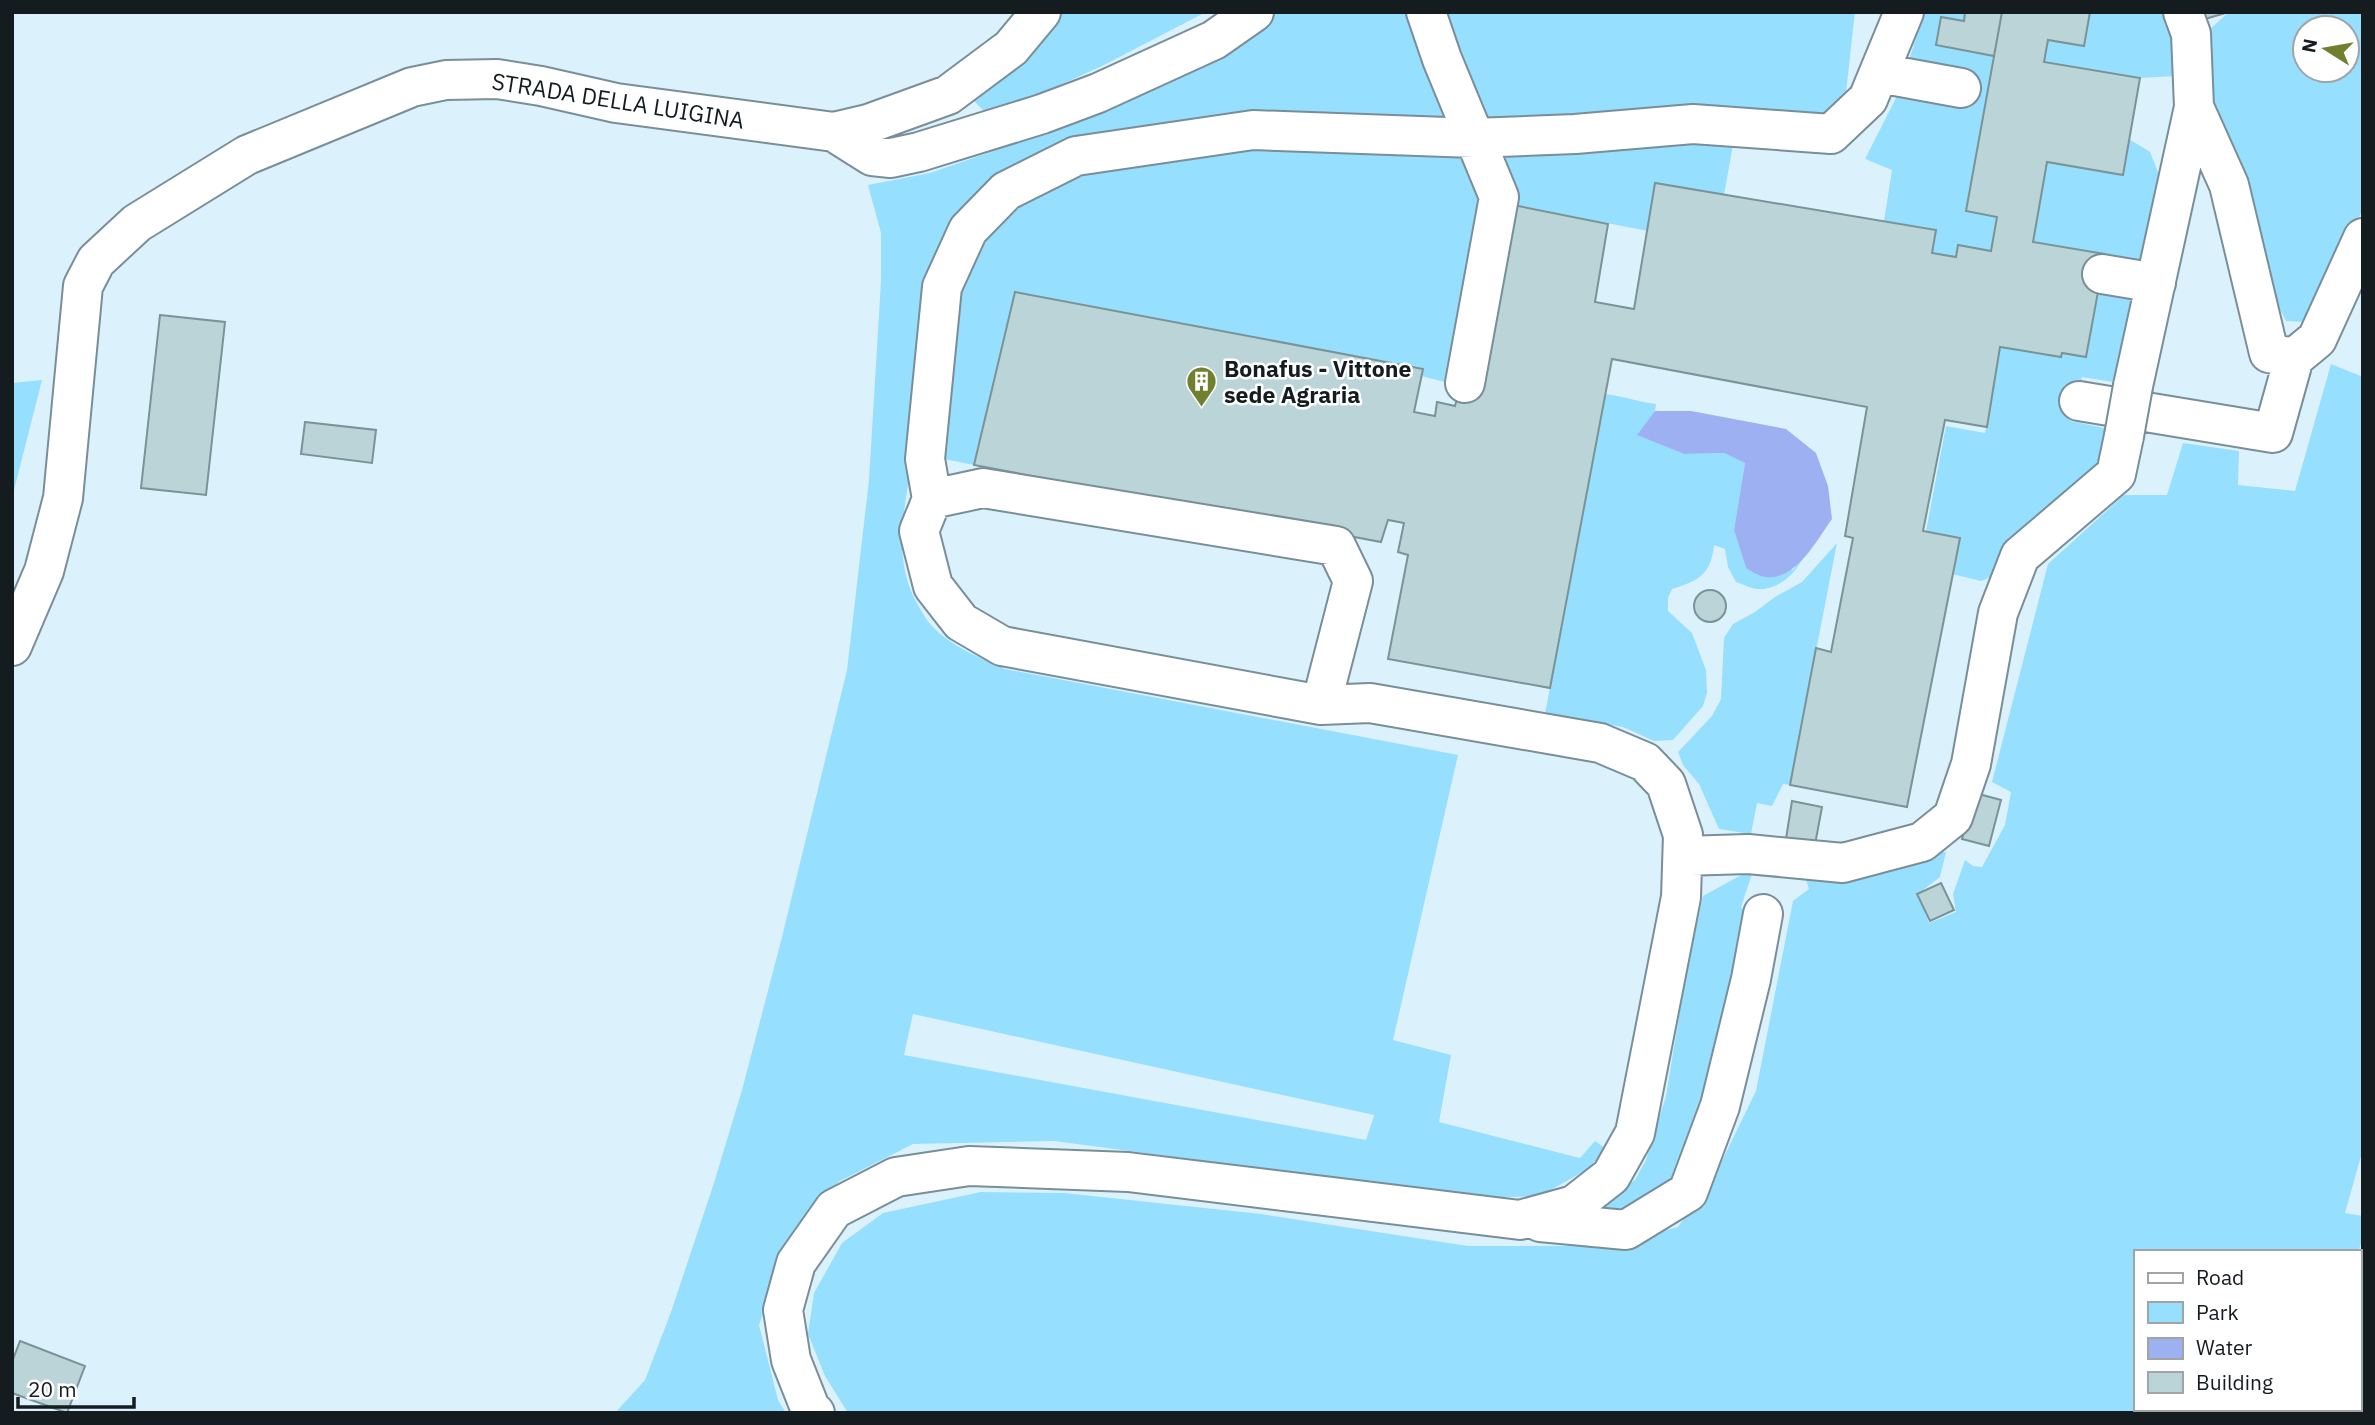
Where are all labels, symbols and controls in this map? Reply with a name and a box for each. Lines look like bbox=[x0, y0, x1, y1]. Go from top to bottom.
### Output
north arrow bbox=[2291, 14, 2361, 84]
text: N bbox=[2296, 37, 2322, 55]
street label: STRADA DELLA LUIGINA bbox=[490, 65, 747, 135]
place label: Bonafus - Vittone sede Agraria bbox=[1224, 353, 1411, 409]
building icon: Bonafus - Vittone sede Agraria bbox=[1184, 365, 1218, 409]
legend bbox=[2134, 1250, 2361, 1411]
text: Road bbox=[2196, 1263, 2244, 1291]
text: Park bbox=[2196, 1298, 2239, 1326]
text: Water bbox=[2196, 1333, 2253, 1361]
scale bar bbox=[18, 1366, 133, 1410]
text: Building bbox=[2196, 1368, 2273, 1396]
text: 20 m bbox=[28, 1375, 77, 1403]

